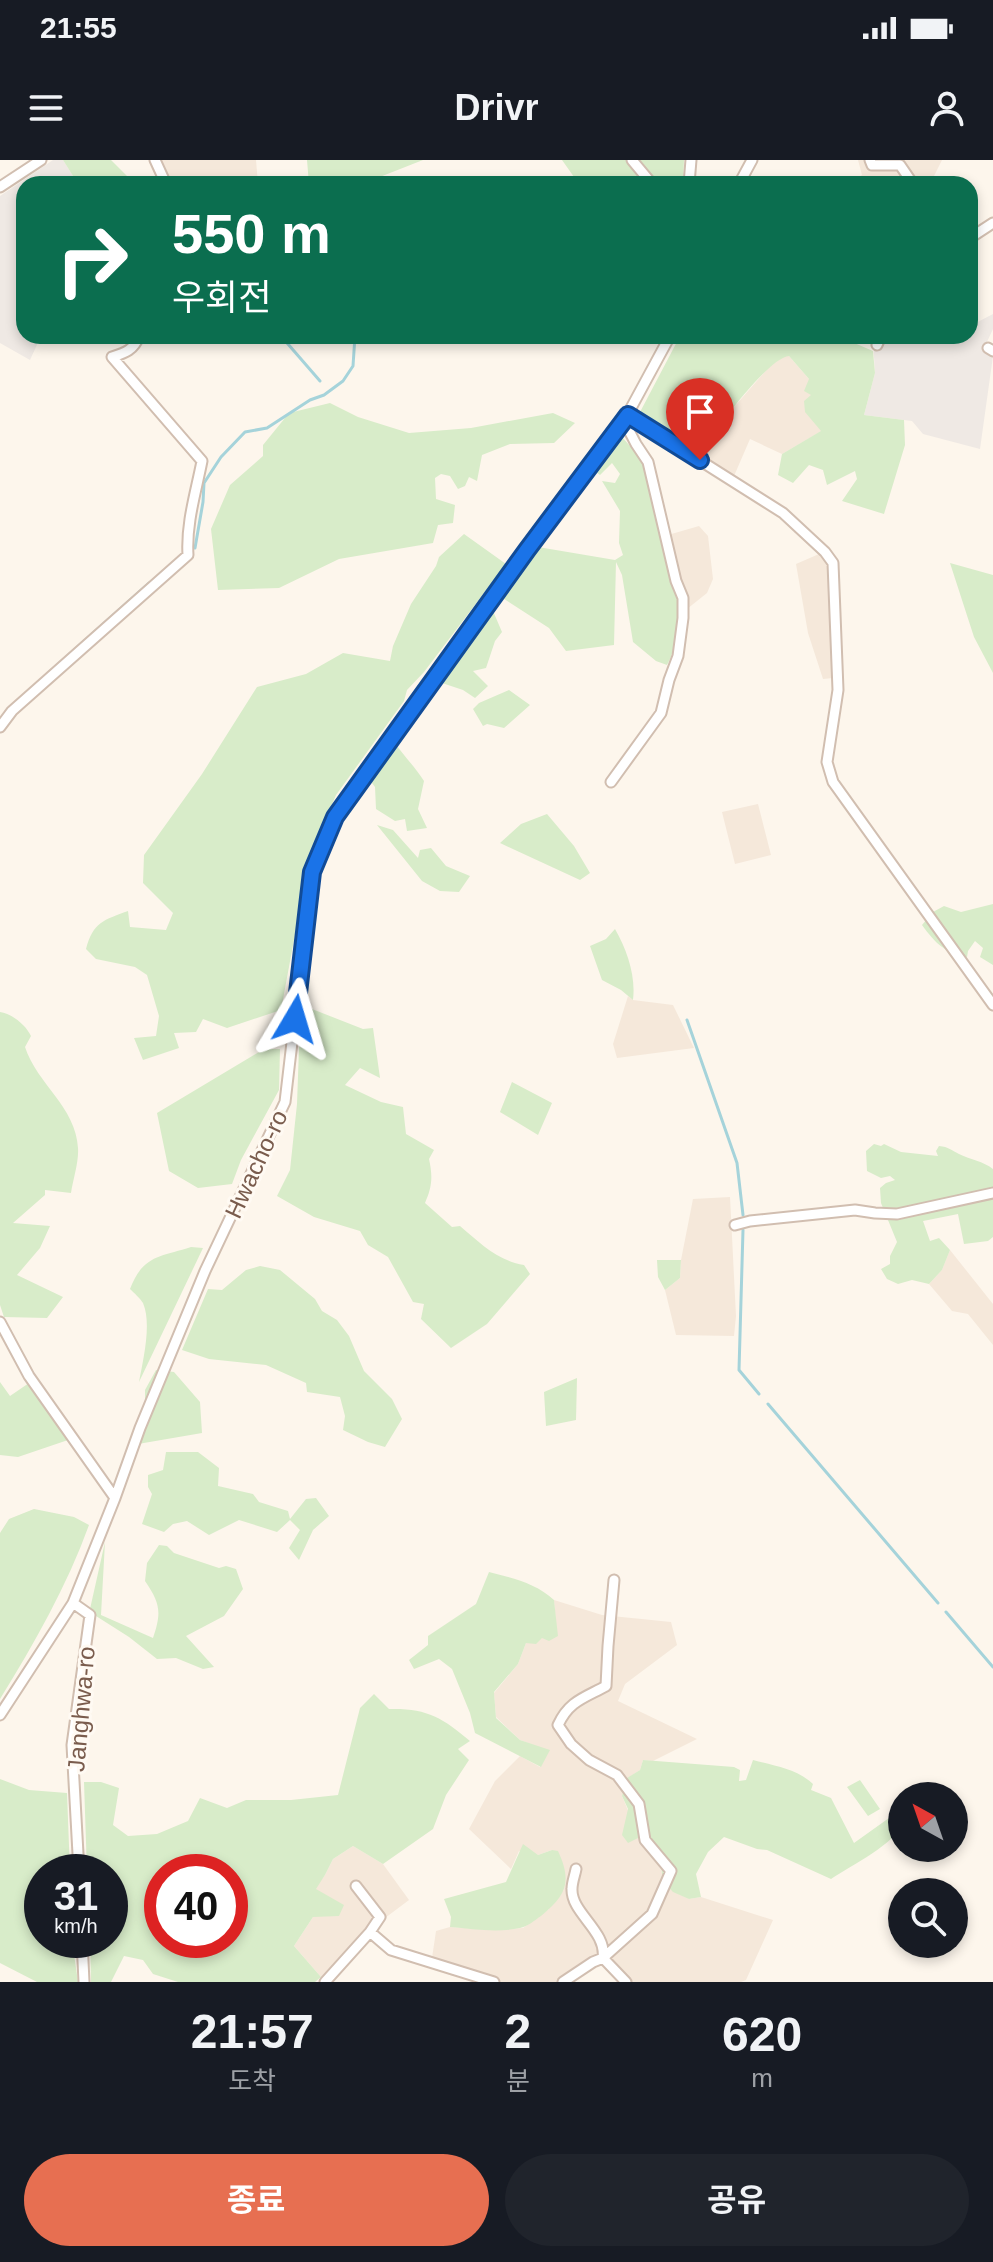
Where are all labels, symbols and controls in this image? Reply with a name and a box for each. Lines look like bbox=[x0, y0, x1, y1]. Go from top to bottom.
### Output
text: 21:55 bbox=[40, 11, 117, 44]
icon: menu bbox=[24, 86, 68, 130]
icon: person bbox=[925, 86, 969, 130]
text: Drivr bbox=[454, 87, 539, 128]
text: 550 m bbox=[172, 202, 331, 265]
icon: right bbox=[40, 208, 144, 312]
text: 우회전 bbox=[172, 277, 271, 318]
pin bbox=[666, 378, 734, 460]
icon: arrive bbox=[678, 390, 722, 434]
position arrow bbox=[253, 977, 337, 1061]
street label: Hwacho-ro bbox=[219, 1106, 293, 1222]
street label: Janghwa-ro bbox=[62, 1645, 100, 1773]
north arrow bbox=[888, 1782, 968, 1862]
map controls bbox=[888, 1782, 968, 1958]
speed limit sign: 40 bbox=[144, 1854, 248, 1958]
text: 31 bbox=[54, 1874, 98, 1918]
button: search bbox=[888, 1878, 968, 1958]
text: km/h bbox=[54, 1915, 98, 1937]
text: 21:57 bbox=[191, 2005, 314, 2058]
text: 2 bbox=[504, 2005, 531, 2058]
text: 620 bbox=[722, 2008, 802, 2061]
text: m bbox=[751, 2063, 773, 2093]
text: 도착 bbox=[228, 2066, 276, 2096]
text: 분 bbox=[506, 2066, 530, 2096]
button: 종료 bbox=[24, 2154, 489, 2246]
button: 공유 bbox=[505, 2154, 969, 2246]

